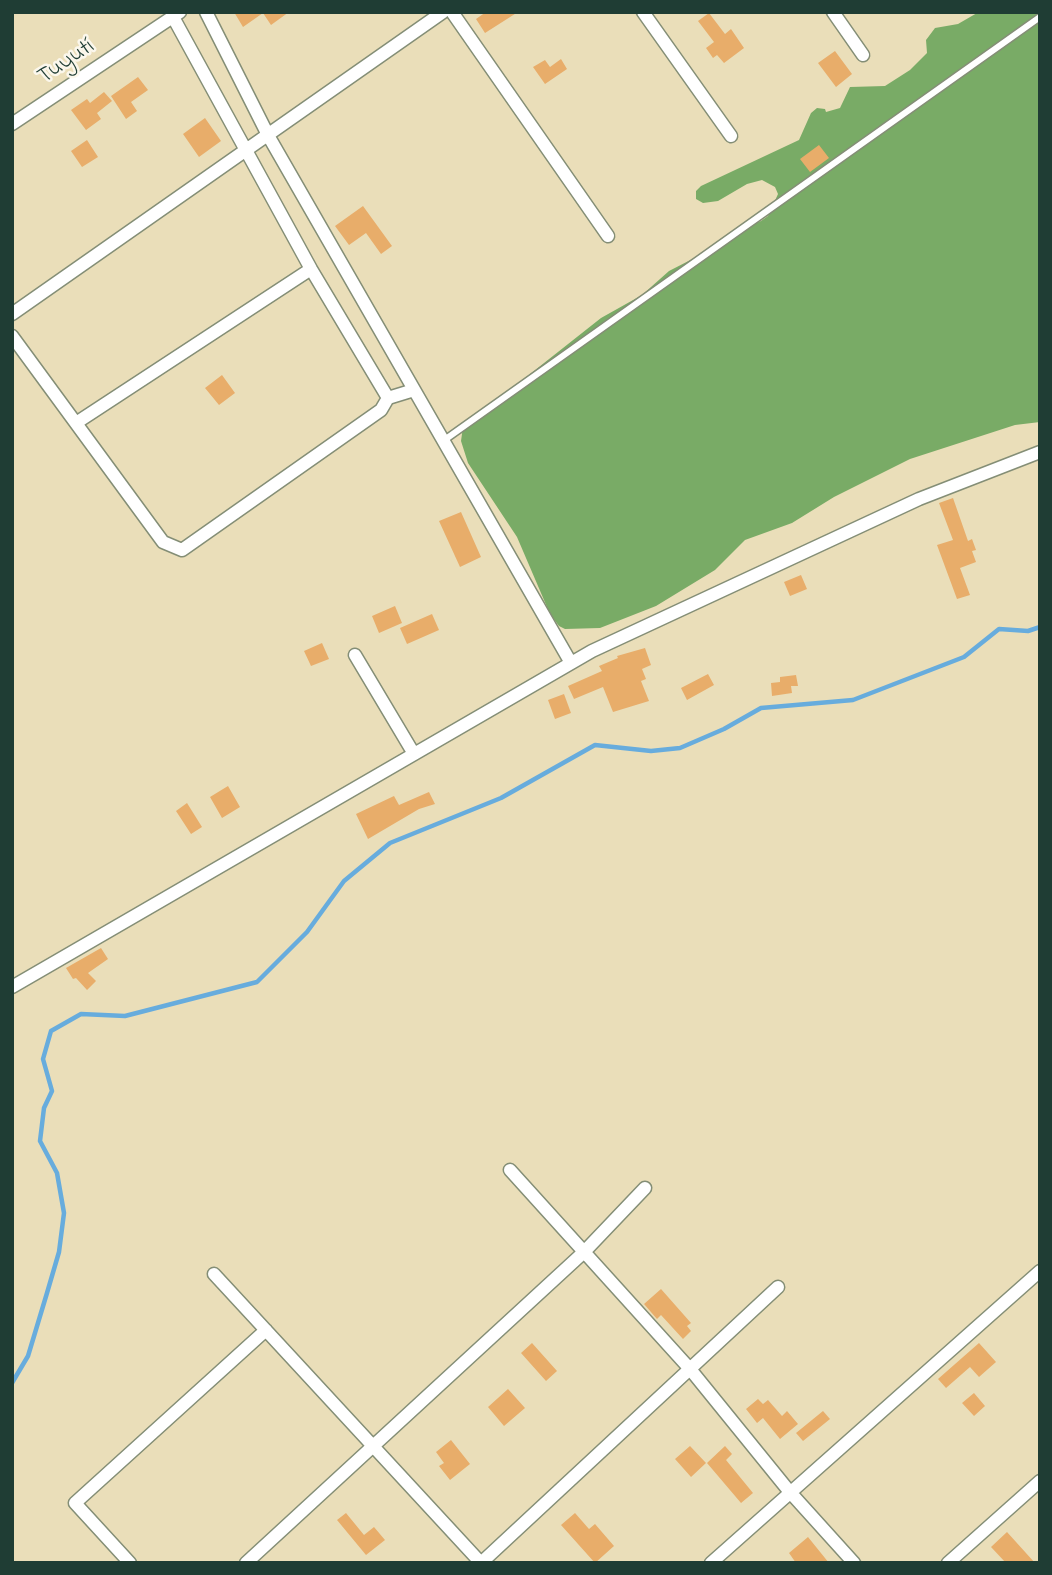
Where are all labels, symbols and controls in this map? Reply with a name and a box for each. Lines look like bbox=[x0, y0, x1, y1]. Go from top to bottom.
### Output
street label: Tuyutí bbox=[33, 34, 101, 92]

